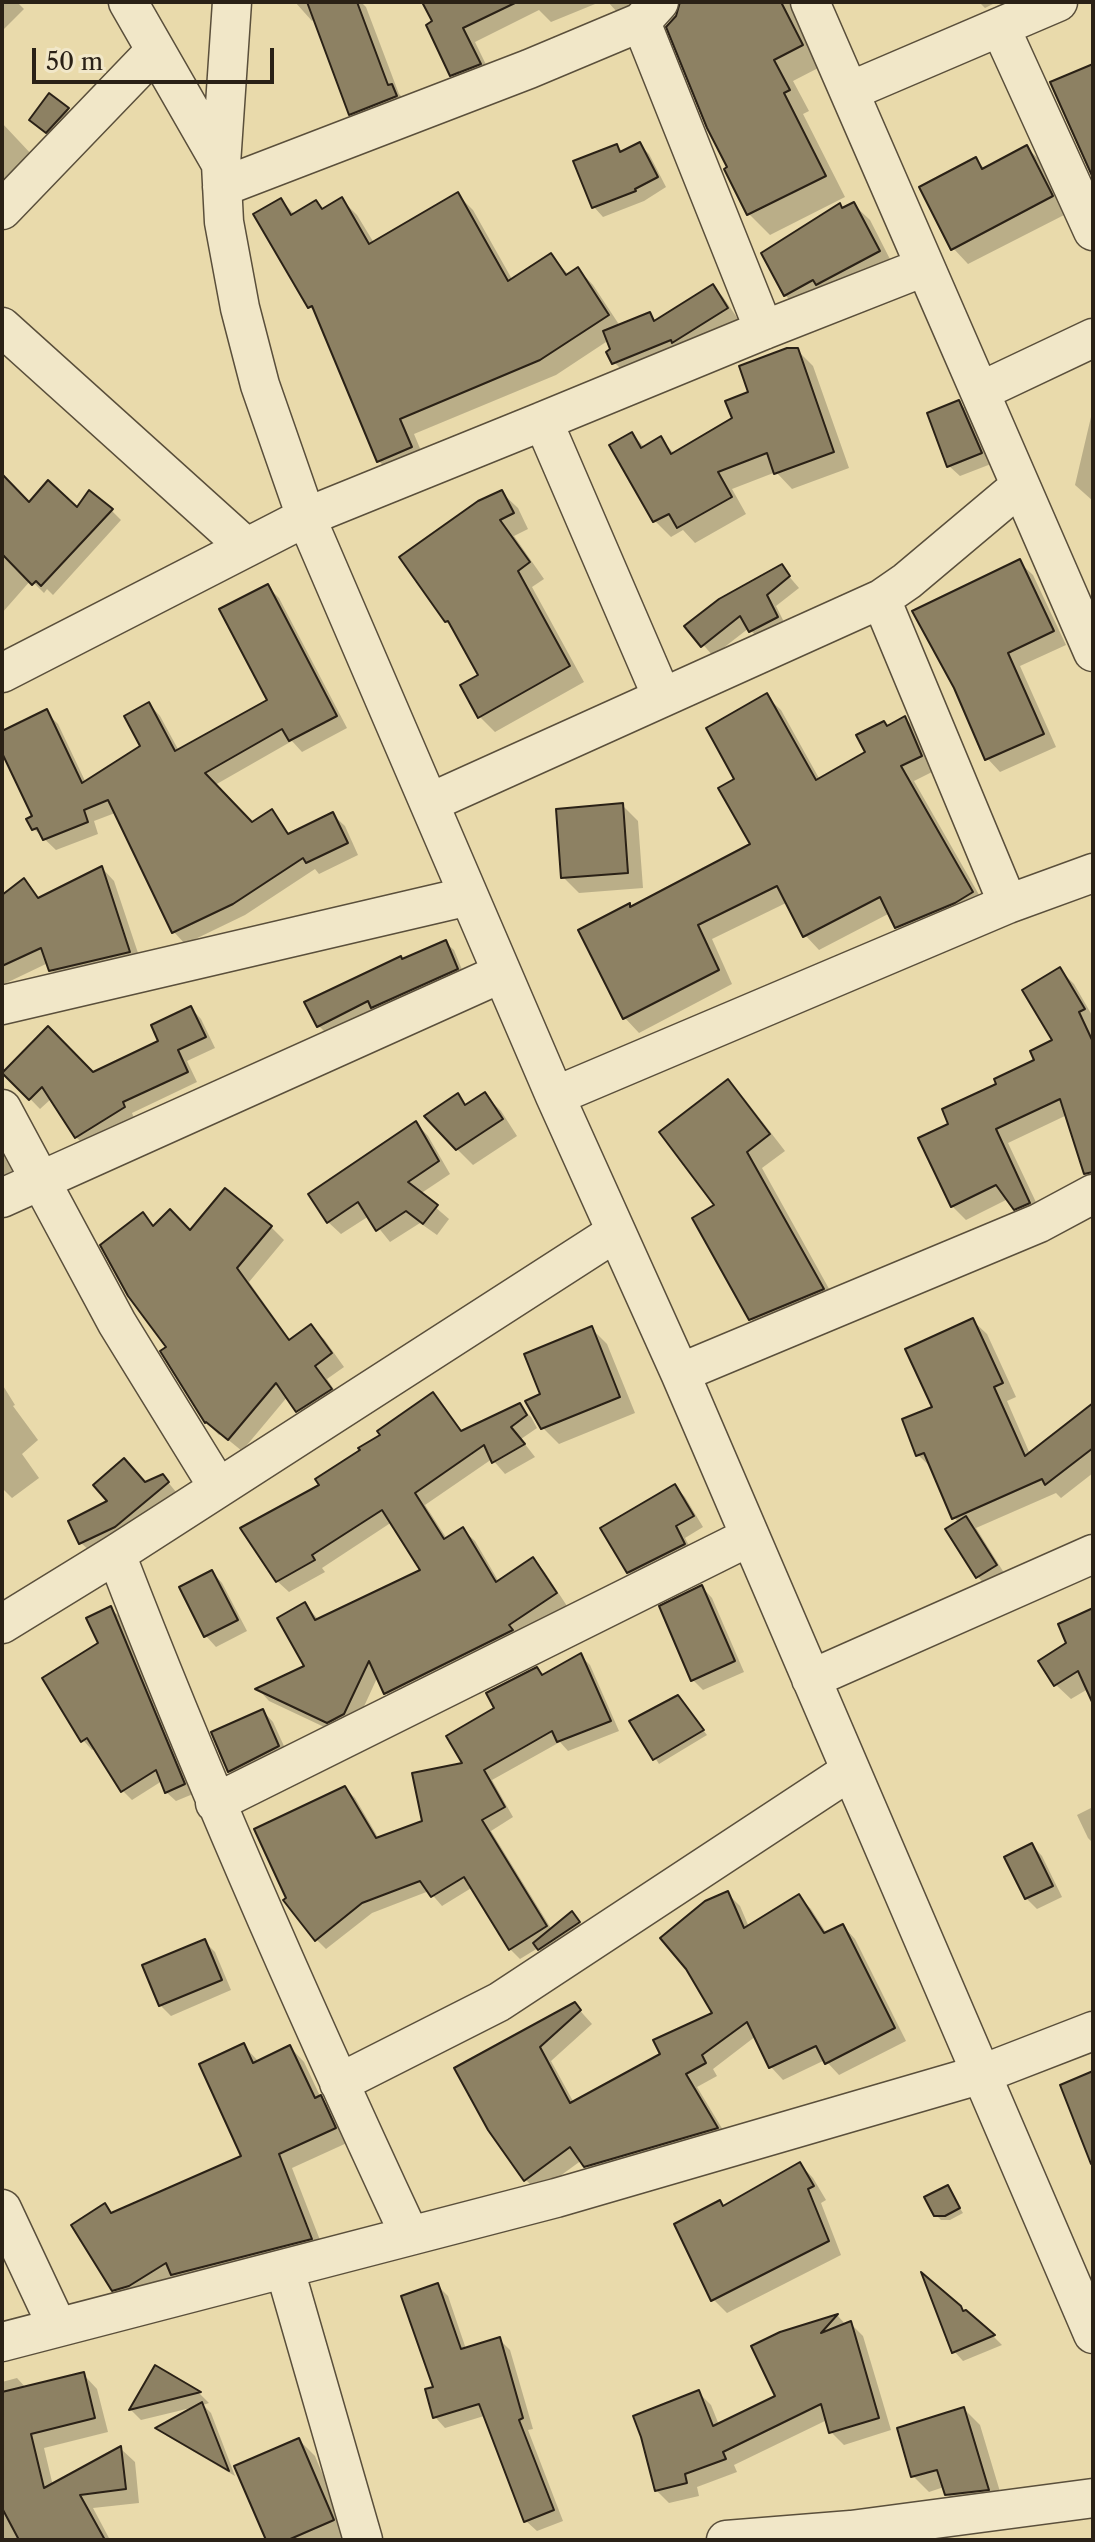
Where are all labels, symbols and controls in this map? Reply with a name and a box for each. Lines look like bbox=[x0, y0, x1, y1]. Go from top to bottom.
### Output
scale bar bbox=[36, 32, 278, 82]
text: 50 m bbox=[46, 47, 103, 76]

